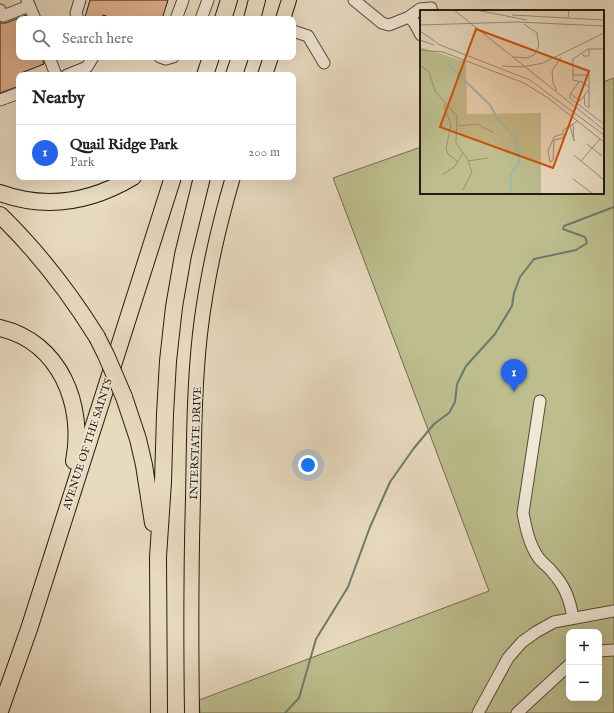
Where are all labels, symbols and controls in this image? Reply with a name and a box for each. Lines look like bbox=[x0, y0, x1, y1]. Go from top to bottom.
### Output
inset map bbox=[420, 10, 604, 194]
search box bbox=[16, 16, 296, 60]
icon: search bbox=[30, 27, 52, 49]
text: Search here bbox=[62, 29, 133, 48]
text: Nearby bbox=[32, 88, 85, 109]
text: Quail Ridge Park bbox=[70, 135, 178, 154]
text: 1 bbox=[43, 144, 47, 161]
text: 200 m bbox=[248, 144, 280, 161]
text: Park bbox=[70, 154, 95, 171]
pin: 1 bbox=[501, 359, 527, 392]
street label: AVENUE OF THE SAINTS bbox=[60, 376, 116, 513]
street label: INTERSTATE DRIVE bbox=[187, 386, 205, 500]
your location bbox=[298, 455, 318, 475]
map controls bbox=[566, 629, 602, 701]
button: + bbox=[566, 629, 602, 665]
button: − bbox=[566, 665, 602, 701]

